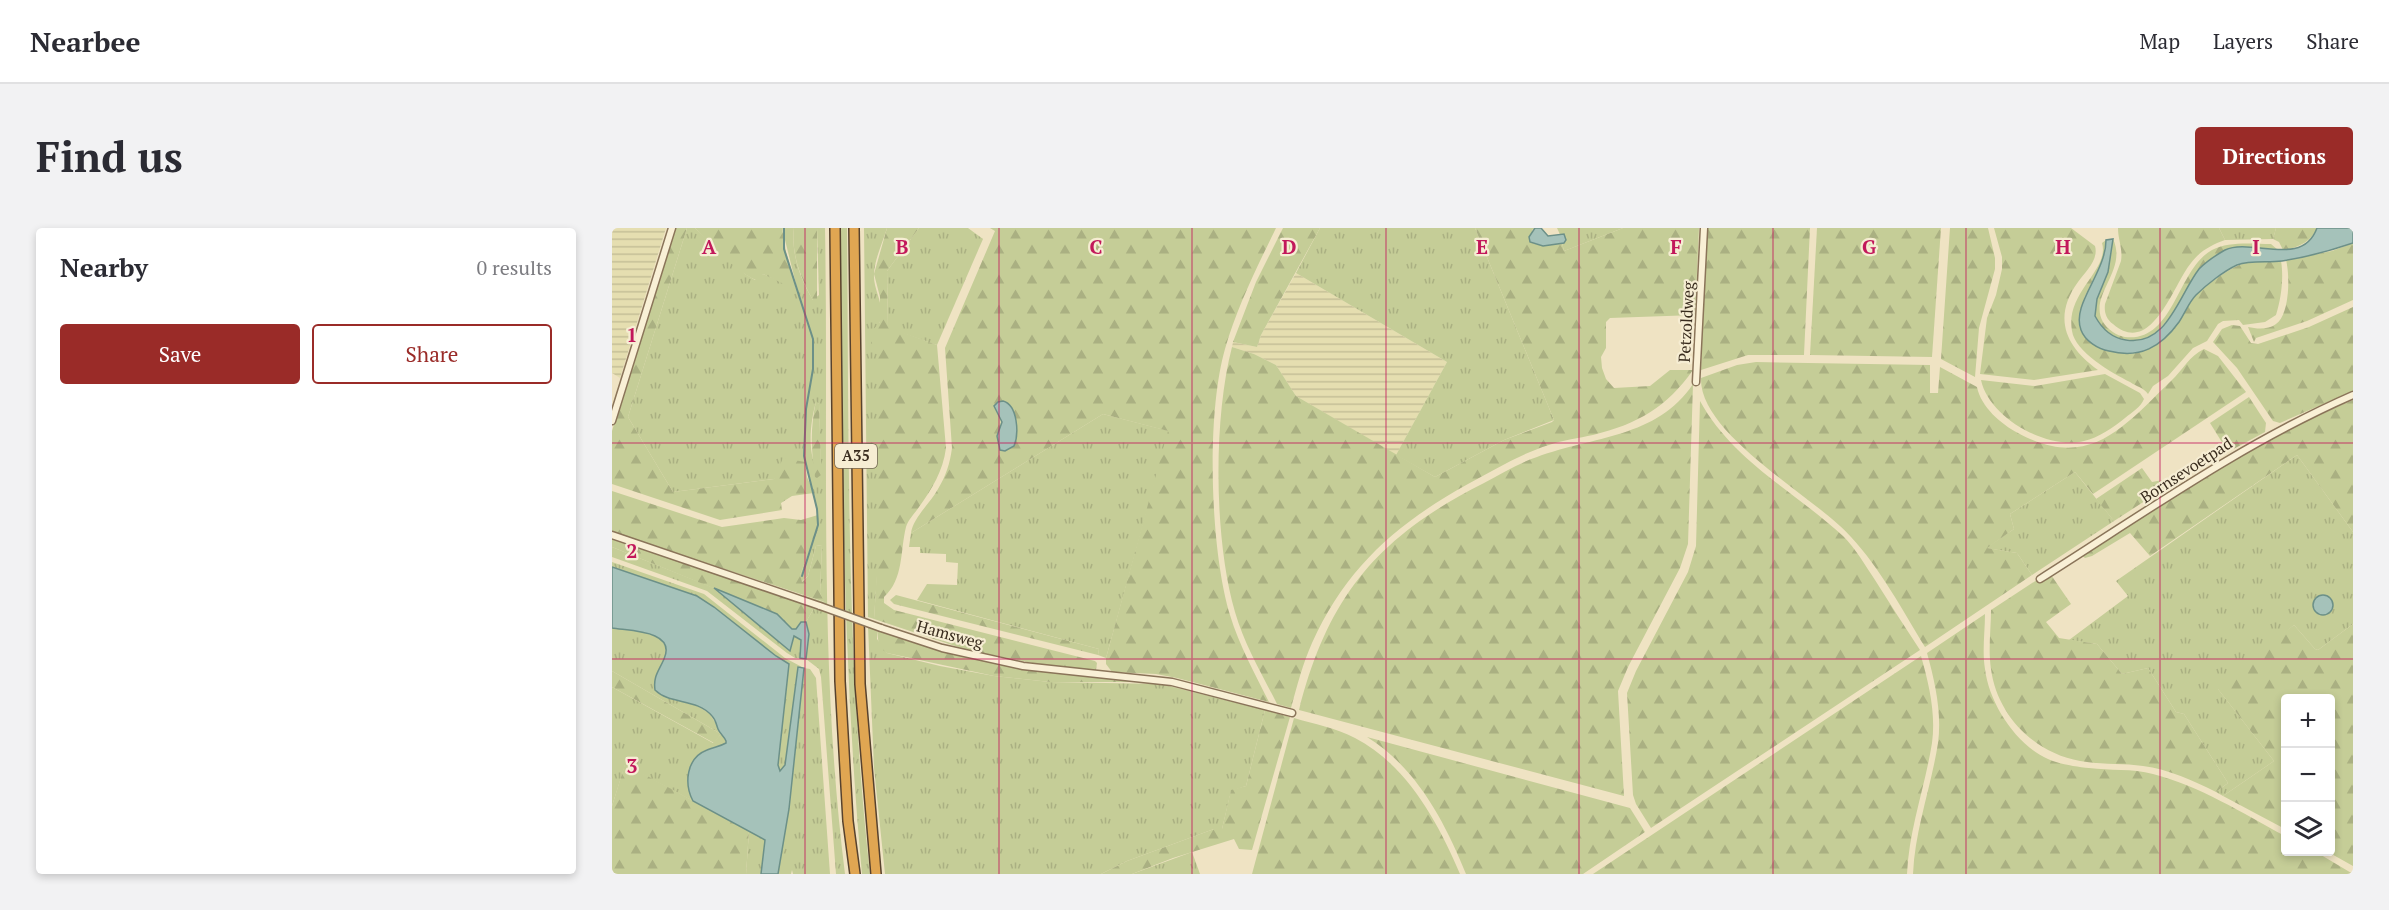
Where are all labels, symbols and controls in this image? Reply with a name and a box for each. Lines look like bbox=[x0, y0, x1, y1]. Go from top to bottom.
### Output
text: Nearbee bbox=[30, 23, 140, 60]
text: Map bbox=[2139, 27, 2180, 55]
text: Layers bbox=[2213, 27, 2273, 55]
text: Share bbox=[2306, 27, 2359, 55]
button: Directions bbox=[2195, 127, 2353, 185]
text: Find us bbox=[36, 128, 183, 184]
text: A bbox=[702, 233, 717, 260]
text: B bbox=[896, 233, 909, 260]
text: C bbox=[1089, 233, 1103, 260]
text: D bbox=[1282, 233, 1296, 260]
text: E bbox=[1476, 233, 1488, 260]
text: F bbox=[1670, 233, 1682, 260]
text: G bbox=[1862, 233, 1876, 260]
text: H bbox=[2055, 233, 2071, 260]
text: I bbox=[2252, 233, 2260, 260]
text: Nearby bbox=[60, 250, 148, 284]
text: 0 results bbox=[477, 254, 552, 281]
street label: Petzoldweg bbox=[1673, 280, 1699, 363]
text: 1 bbox=[626, 321, 638, 348]
button: Save bbox=[60, 324, 300, 384]
button: Share bbox=[312, 324, 552, 384]
street label: Bornsevoetpad bbox=[2136, 432, 2236, 508]
road number: A35 bbox=[835, 444, 877, 468]
text: 2 bbox=[626, 537, 638, 564]
street label: Hamsweg bbox=[914, 615, 986, 654]
map controls bbox=[2281, 694, 2335, 856]
button: + bbox=[2281, 694, 2335, 748]
button: − bbox=[2281, 748, 2335, 802]
text: 3 bbox=[626, 752, 638, 779]
button: layers bbox=[2281, 802, 2335, 856]

